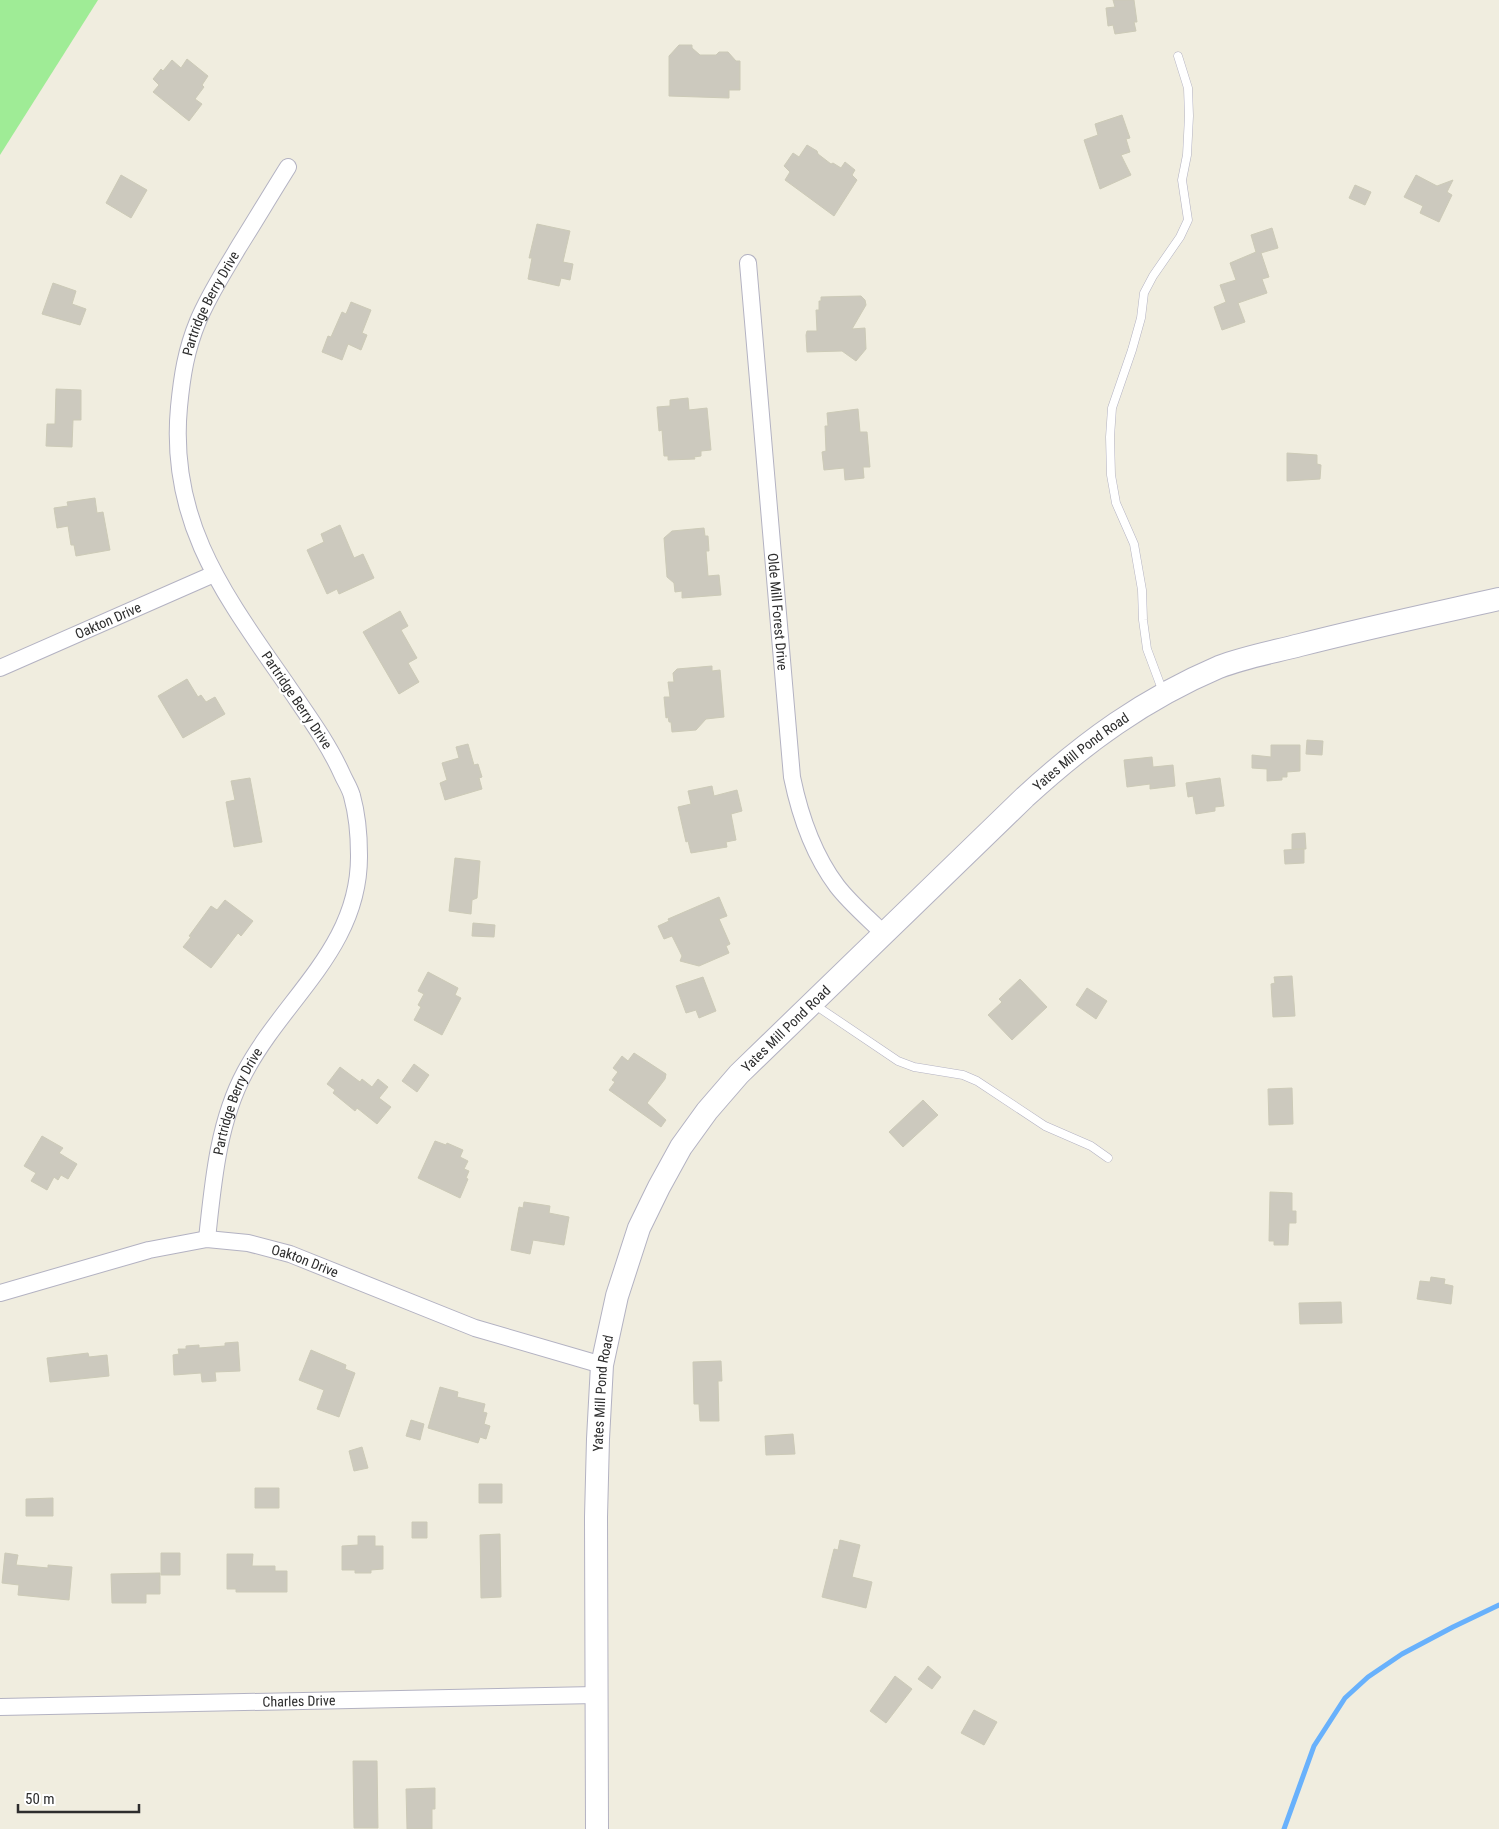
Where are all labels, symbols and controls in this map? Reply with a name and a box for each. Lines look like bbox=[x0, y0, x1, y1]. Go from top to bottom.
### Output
street label: Partridge Berry Drive bbox=[179, 248, 243, 357]
street label: Olde Mill Forest Drive bbox=[765, 552, 791, 672]
street label: Oakton Drive bbox=[73, 599, 144, 642]
street label: Partridge Berry Drive bbox=[258, 648, 336, 752]
street label: Yates Mill Pond Road bbox=[1030, 709, 1132, 794]
street label: Yates Mill Pond Road bbox=[738, 982, 833, 1075]
street label: Partridge Berry Drive bbox=[210, 1044, 266, 1156]
street label: Oakton Drive bbox=[270, 1241, 341, 1281]
street label: Yates Mill Pond Road bbox=[590, 1334, 616, 1452]
street label: Charles Drive bbox=[262, 1692, 336, 1710]
scale bar bbox=[18, 1782, 139, 1814]
text: 50 m bbox=[25, 1790, 55, 1808]

